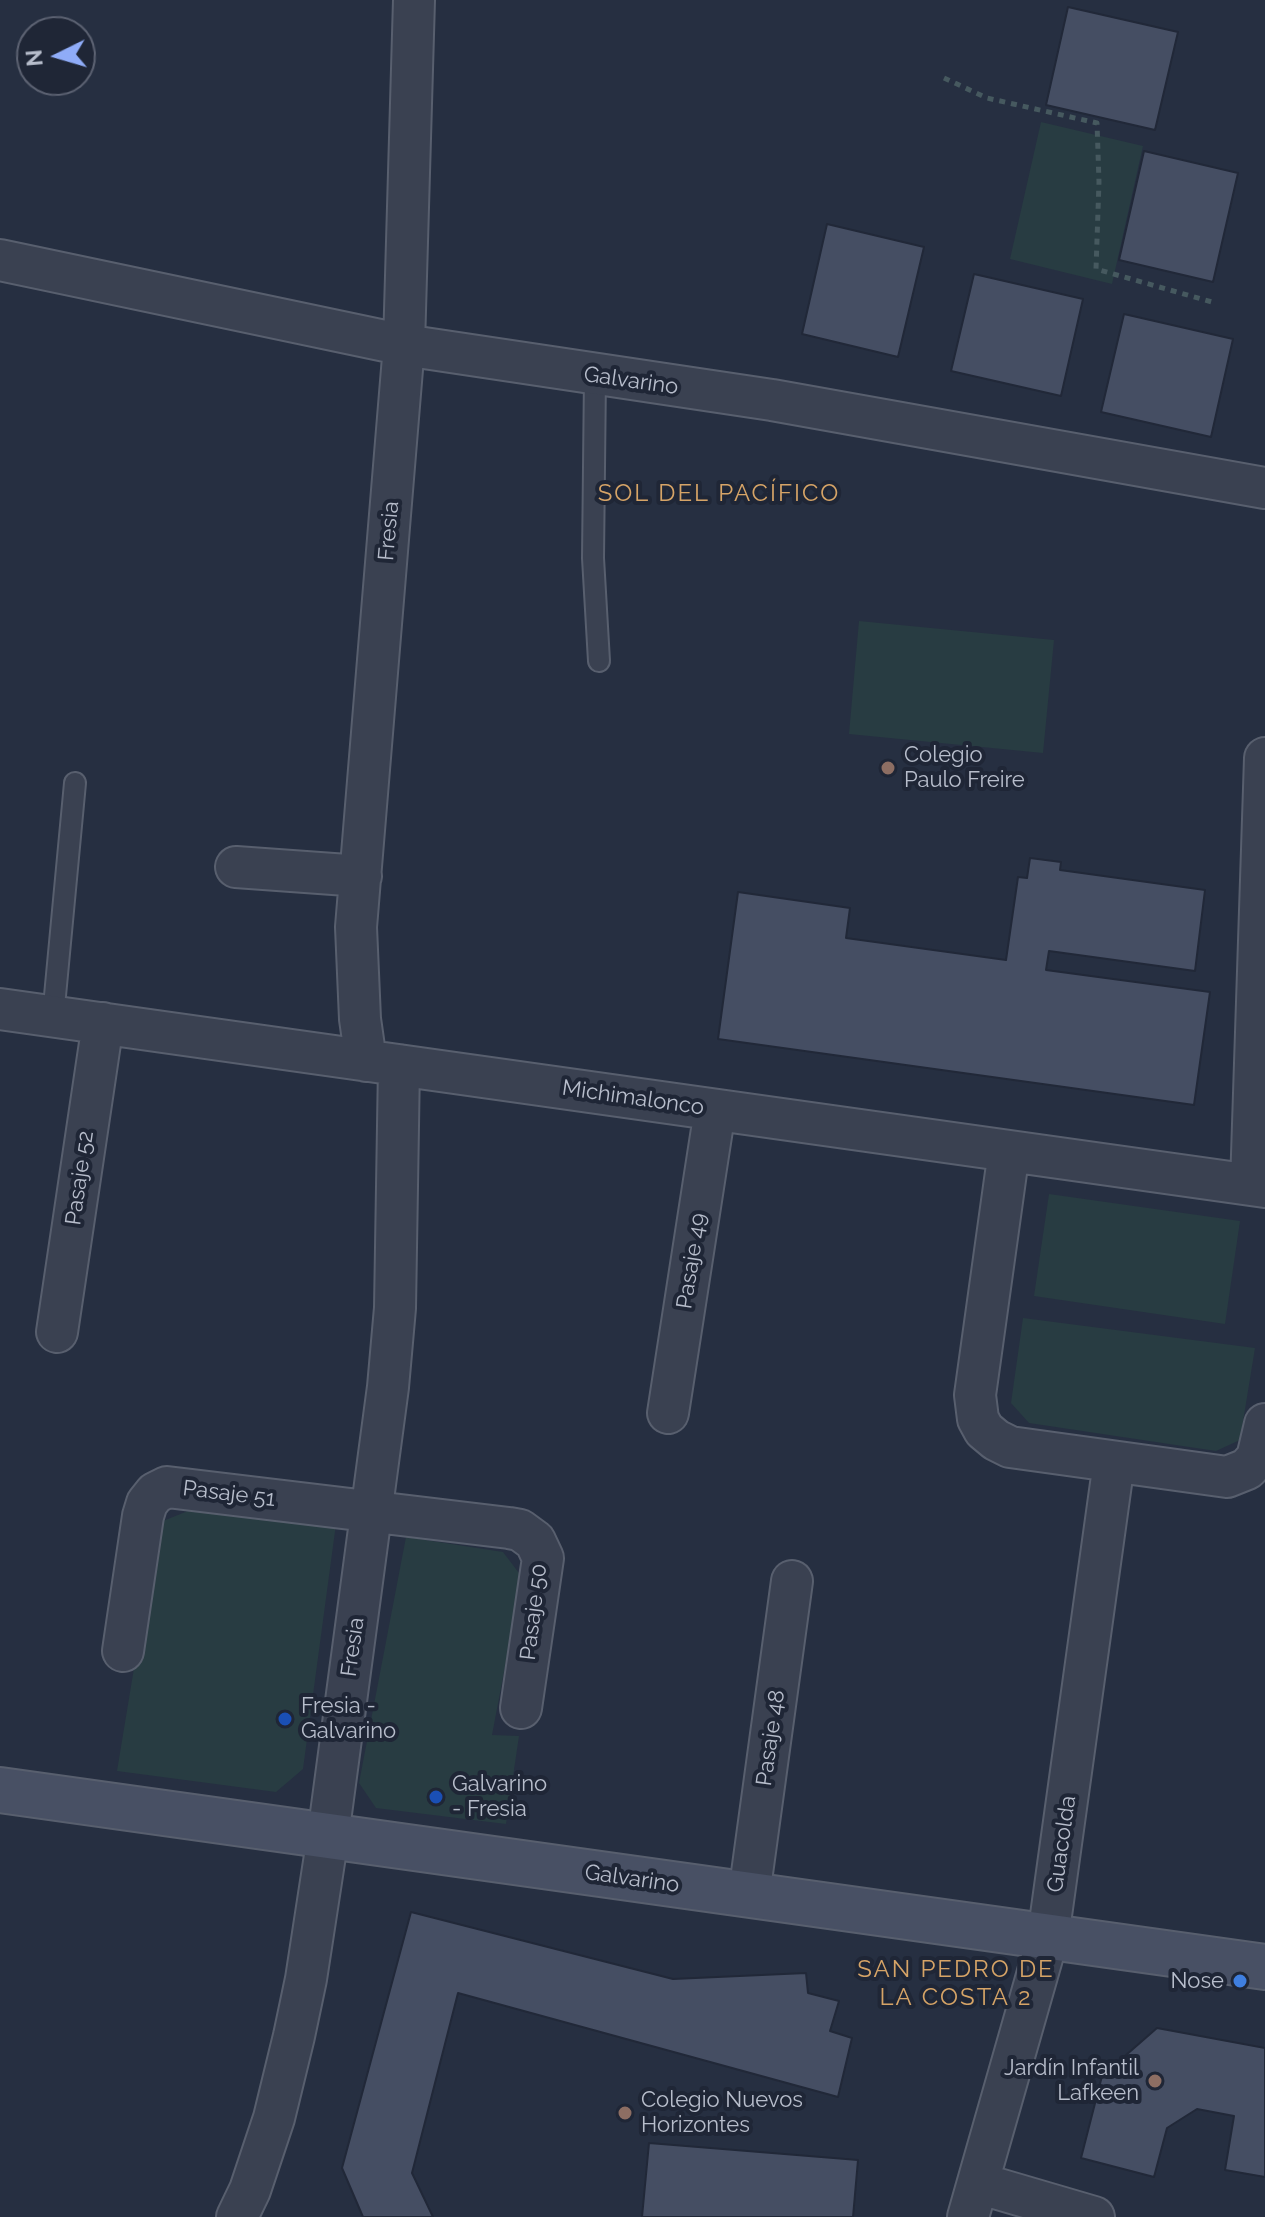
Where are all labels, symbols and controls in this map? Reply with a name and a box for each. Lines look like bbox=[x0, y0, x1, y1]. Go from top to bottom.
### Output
north arrow bbox=[16, 16, 96, 96]
text: N bbox=[20, 48, 48, 67]
street label: Galvarino bbox=[582, 361, 680, 401]
district label: SOL DEL PACÍFICO bbox=[598, 480, 840, 508]
street label: Fresia bbox=[373, 500, 405, 562]
place label: Colegio Paulo Freire bbox=[904, 742, 1025, 794]
marker: Colegio Paulo Freire bbox=[879, 759, 897, 777]
street label: Michimalonco bbox=[560, 1075, 706, 1121]
street label: Pasaje 52 bbox=[60, 1129, 100, 1227]
street label: Pasaje 49 bbox=[671, 1211, 713, 1311]
street label: Pasaje 51 bbox=[181, 1475, 277, 1513]
street label: Pasaje 50 bbox=[515, 1562, 553, 1662]
street label: Fresia bbox=[336, 1616, 370, 1678]
street label: Pasaje 48 bbox=[751, 1688, 791, 1788]
place label: Fresia - Galvarino bbox=[301, 1693, 396, 1744]
marker: Fresia - Galvarino bbox=[276, 1710, 294, 1728]
place label: Galvarino - Fresia bbox=[452, 1771, 547, 1822]
marker: Galvarino - Fresia bbox=[427, 1788, 445, 1806]
street label: Guacolda bbox=[1042, 1794, 1082, 1894]
street label: Galvarino bbox=[583, 1859, 681, 1899]
district label: SAN PEDRO DE LA COSTA 2 bbox=[857, 1956, 1055, 2012]
place label: Nose bbox=[1171, 1968, 1224, 1994]
marker: Nose bbox=[1231, 1972, 1249, 1990]
place label: Jardín Infantil Lafkeen bbox=[1004, 2055, 1139, 2106]
marker: Jardín Infantil Lafkeen bbox=[1146, 2072, 1164, 2090]
place label: Colegio Nuevos Horizontes bbox=[641, 2087, 803, 2138]
marker: Colegio Nuevos Horizontes bbox=[616, 2104, 634, 2122]

